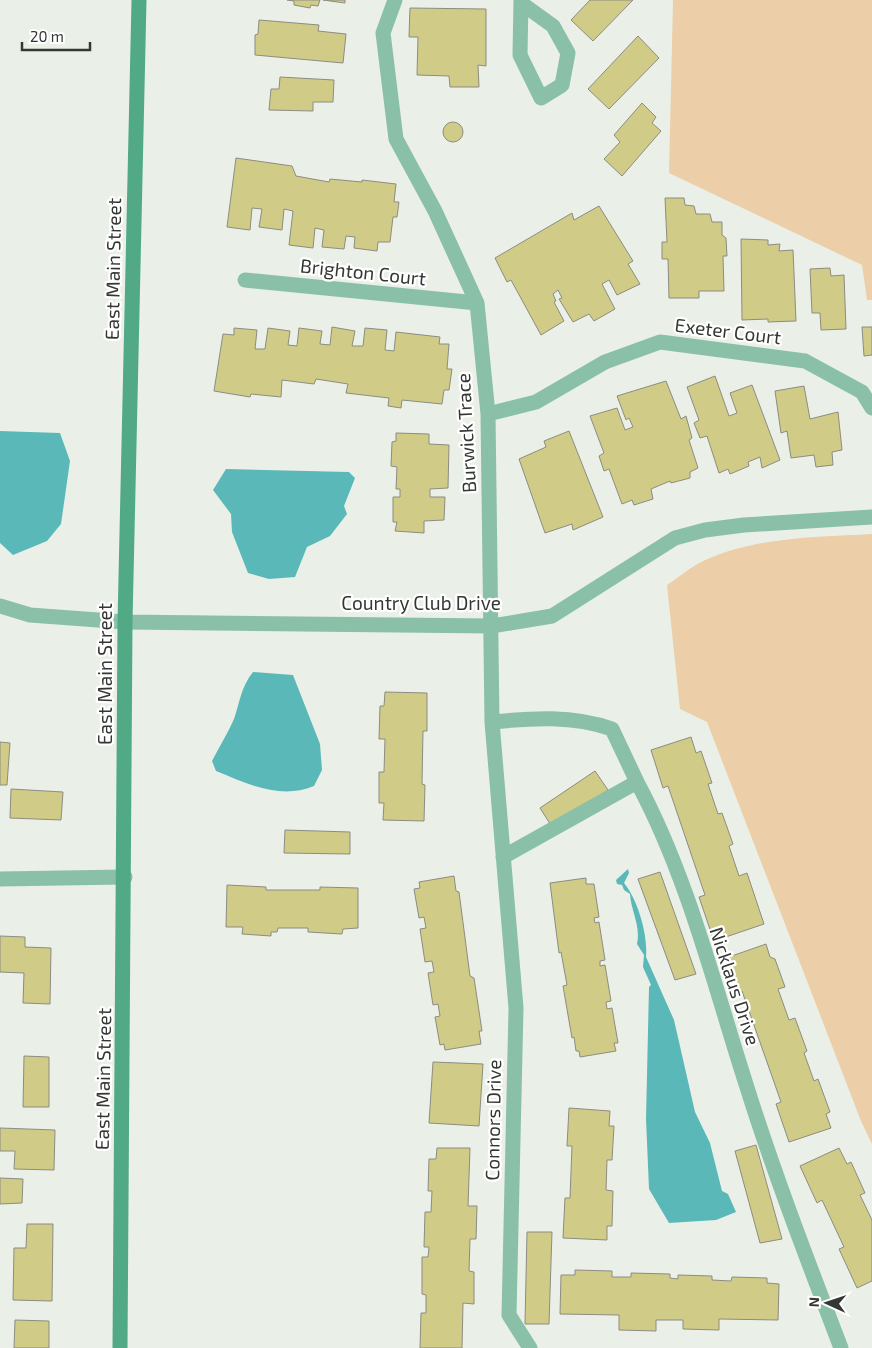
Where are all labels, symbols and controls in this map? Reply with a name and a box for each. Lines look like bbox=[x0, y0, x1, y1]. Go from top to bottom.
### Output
scale bar bbox=[22, 20, 90, 52]
text: 20 m bbox=[30, 27, 64, 45]
street label: East Main Street bbox=[100, 198, 125, 340]
street label: Brighton Court bbox=[299, 253, 427, 290]
street label: Exeter Court bbox=[674, 313, 783, 348]
street label: Burwick Trace bbox=[451, 373, 480, 493]
street label: Country Club Drive bbox=[341, 591, 501, 614]
street label: East Main Street bbox=[93, 603, 116, 745]
street label: Nicklaus Drive bbox=[706, 924, 765, 1048]
street label: East Main Street bbox=[90, 1008, 115, 1150]
street label: Connors Drive bbox=[480, 1059, 505, 1181]
north arrow bbox=[802, 1278, 852, 1328]
text: N bbox=[805, 1297, 822, 1308]

